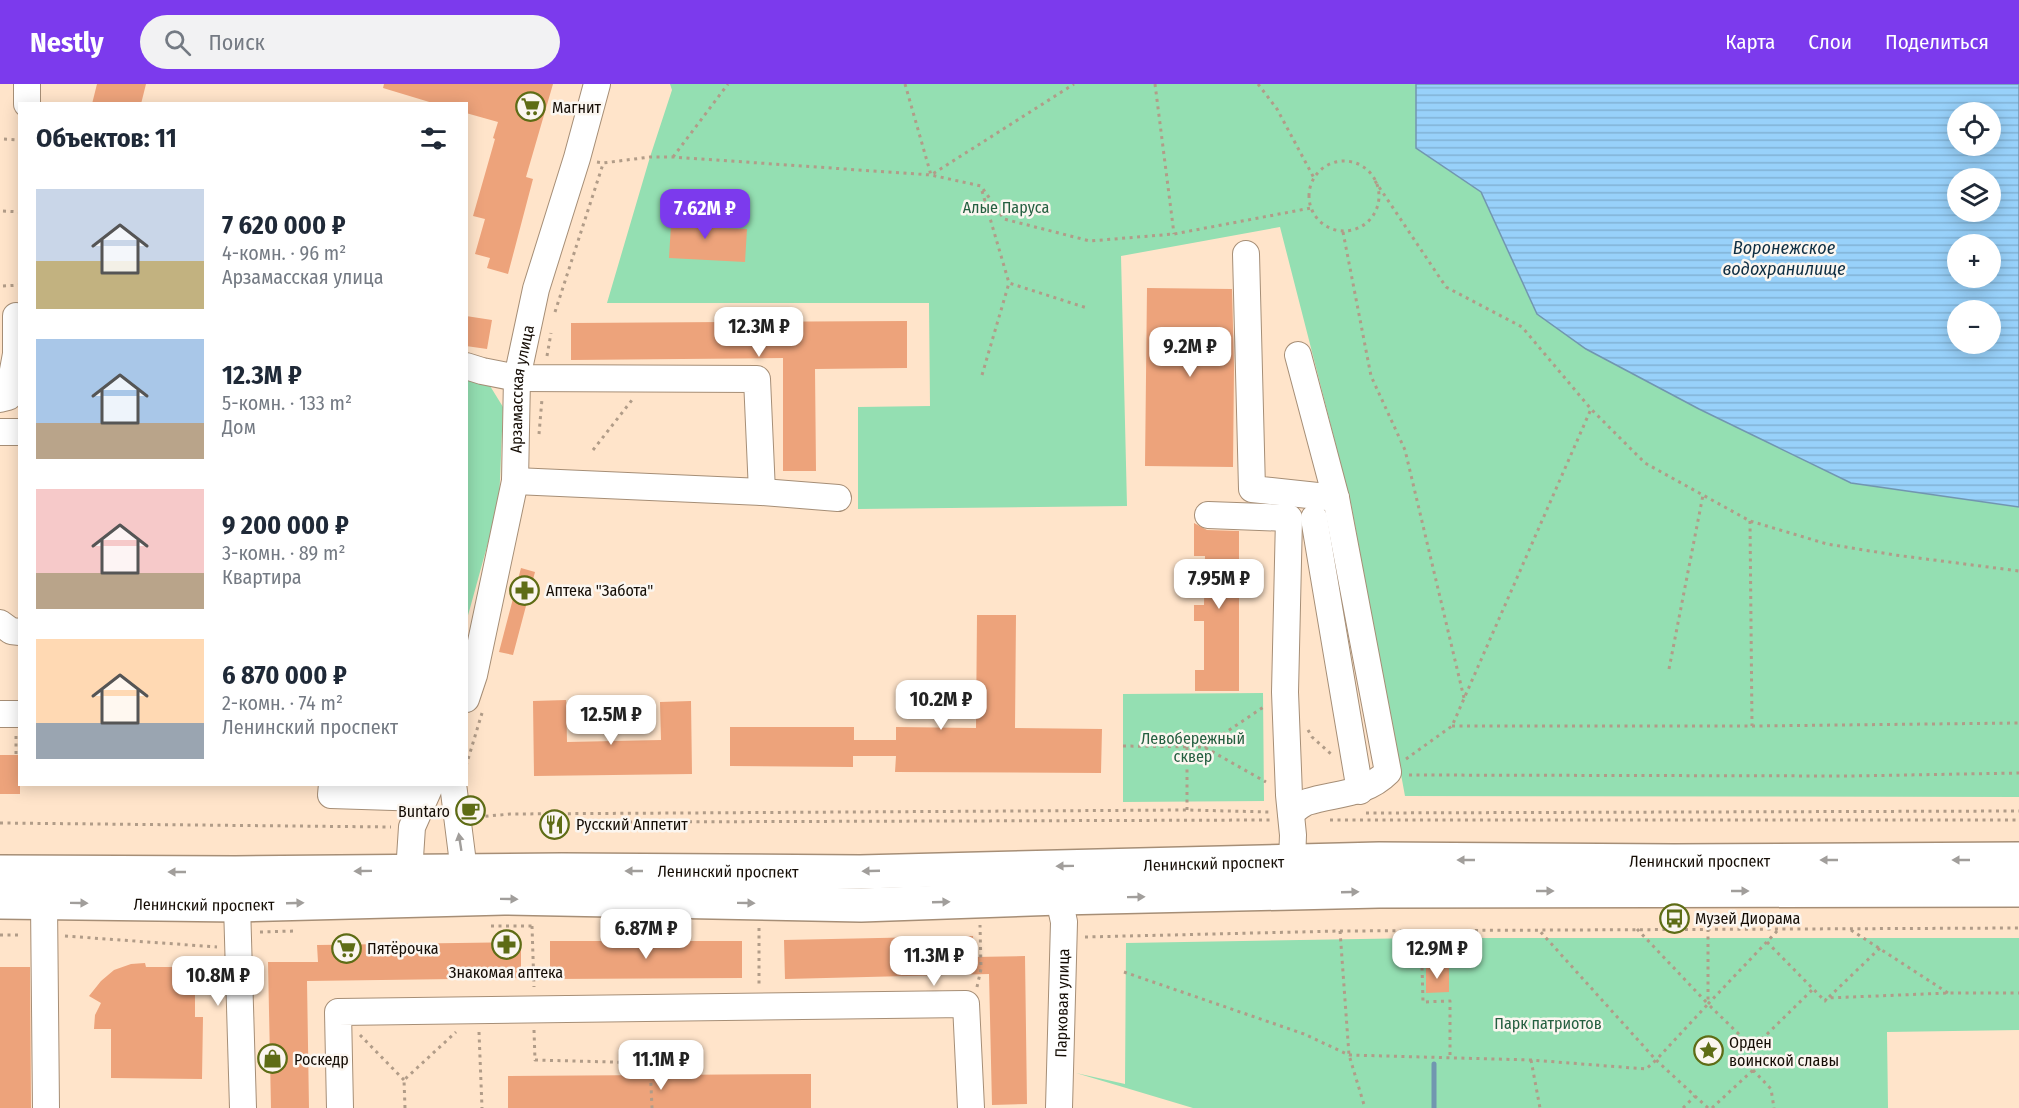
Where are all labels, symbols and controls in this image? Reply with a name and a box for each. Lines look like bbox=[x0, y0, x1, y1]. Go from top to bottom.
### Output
search box bbox=[140, 15, 560, 69]
text: Nestly bbox=[30, 26, 104, 59]
icon: search bbox=[161, 26, 194, 59]
text: Поиск bbox=[209, 29, 265, 56]
text: Карта bbox=[1725, 29, 1775, 55]
text: Слои bbox=[1808, 29, 1852, 55]
text: Поделиться bbox=[1885, 29, 1989, 55]
supermarket icon: Магнит bbox=[515, 91, 547, 123]
place label: Магнит bbox=[552, 98, 602, 117]
map controls bbox=[1947, 102, 2001, 354]
button: locate bbox=[1947, 102, 2001, 156]
icon: filters bbox=[417, 122, 450, 155]
text: Объектов: 11 bbox=[36, 123, 177, 154]
button: layers bbox=[1947, 168, 2001, 222]
pin: 7.62M ₽ bbox=[650, 189, 760, 240]
text: 7.62M ₽ bbox=[674, 196, 736, 220]
park label: Алые Паруса bbox=[963, 198, 1049, 217]
text: 7 620 000 ₽ bbox=[222, 210, 346, 241]
icon: home bbox=[84, 213, 156, 285]
button: + bbox=[1947, 234, 2001, 288]
water label: Воронежское водохранилище bbox=[1723, 237, 1846, 280]
text: 4-комн. · 96 m² bbox=[222, 241, 346, 265]
text: Арзамасская улица bbox=[222, 265, 383, 289]
button: − bbox=[1947, 300, 2001, 354]
pin: 12.3M ₽ bbox=[704, 307, 814, 358]
text: 12.3M ₽ bbox=[728, 314, 790, 338]
street label: Арзамасская улица bbox=[506, 323, 538, 453]
pin: 9.2M ₽ bbox=[1141, 327, 1239, 378]
text: 9.2M ₽ bbox=[1163, 334, 1217, 358]
text: 12.3M ₽ bbox=[222, 360, 302, 391]
icon: home bbox=[84, 363, 156, 435]
text: 5-комн. · 133 m² bbox=[222, 391, 352, 415]
text: Дом bbox=[222, 415, 256, 439]
text: 9 200 000 ₽ bbox=[222, 510, 349, 541]
icon: home bbox=[84, 513, 156, 585]
text: 3-комн. · 89 m² bbox=[222, 541, 345, 565]
pin: 7.95M ₽ bbox=[1164, 559, 1274, 610]
text: Квартира bbox=[222, 565, 302, 589]
text: 7.95M ₽ bbox=[1188, 566, 1250, 590]
pharmacy icon: Аптека "Забота" bbox=[509, 574, 541, 606]
place label: Аптека "Забота" bbox=[546, 581, 653, 600]
text: 6 870 000 ₽ bbox=[222, 660, 347, 691]
icon: home bbox=[84, 663, 156, 735]
pin: 10.2M ₽ bbox=[886, 680, 996, 731]
text: 10.2M ₽ bbox=[910, 687, 972, 711]
text: 2-комн. · 74 m² bbox=[222, 691, 343, 715]
pin: 12.5M ₽ bbox=[556, 695, 666, 746]
text: 12.5M ₽ bbox=[580, 702, 642, 726]
text: Ленинский проспект bbox=[222, 715, 398, 739]
park label: Левобережный сквер bbox=[1141, 729, 1245, 766]
cafe icon: Buntaro bbox=[455, 795, 487, 827]
place label: Buntaro bbox=[398, 802, 450, 821]
restaurant icon: Русский Аппетит bbox=[539, 808, 571, 840]
place label: Русский Аппетит bbox=[576, 815, 688, 834]
one-way arrow bbox=[455, 832, 464, 851]
street label: Ленинский проспект bbox=[1629, 851, 1771, 871]
street label: Ленинский проспект bbox=[1143, 852, 1285, 874]
one-way arrow bbox=[1456, 855, 1475, 865]
one-way arrow bbox=[1819, 855, 1838, 865]
one-way arrow bbox=[1951, 855, 1970, 865]
street label: Ленинский проспект bbox=[657, 861, 799, 881]
one-way arrow bbox=[1056, 861, 1075, 871]
one-way arrow bbox=[354, 866, 373, 876]
one-way arrow bbox=[624, 866, 643, 876]
one-way arrow bbox=[861, 867, 880, 876]
one-way arrow bbox=[167, 868, 186, 877]
one-way arrow bbox=[1535, 886, 1554, 896]
one-way arrow bbox=[1730, 886, 1749, 896]
one-way arrow bbox=[1340, 887, 1359, 897]
one-way arrow bbox=[1127, 892, 1146, 901]
street label: Ленинский проспект bbox=[133, 894, 275, 915]
one-way arrow bbox=[500, 894, 519, 903]
one-way arrow bbox=[70, 898, 89, 908]
one-way arrow bbox=[286, 898, 305, 908]
one-way arrow bbox=[737, 898, 756, 908]
one-way arrow bbox=[932, 898, 951, 907]
bus stop icon: Музей Диорама bbox=[1658, 902, 1690, 934]
pin: 6.87M ₽ bbox=[591, 909, 701, 960]
place label: Музей Диорама bbox=[1695, 909, 1801, 928]
text: 6.87M ₽ bbox=[614, 916, 678, 940]
pharmacy icon: Знакомая аптека bbox=[490, 928, 522, 960]
pin: 12.9M ₽ bbox=[1382, 929, 1492, 980]
supermarket icon: Пятёрочка bbox=[330, 932, 362, 964]
pin: 11.3M ₽ bbox=[879, 936, 989, 987]
text: 12.9M ₽ bbox=[1406, 936, 1468, 960]
place label: Пятёрочка bbox=[367, 939, 439, 958]
text: 11.3M ₽ bbox=[904, 943, 964, 967]
street label: Парковая улица bbox=[1051, 948, 1073, 1058]
pin: 10.8M ₽ bbox=[163, 956, 273, 1007]
text: 10.8M ₽ bbox=[186, 963, 250, 987]
place label: Знакомая аптека bbox=[449, 963, 563, 982]
park label: Парк патриотов bbox=[1494, 1014, 1602, 1033]
place label: Орден воинской славы bbox=[1729, 1033, 1839, 1070]
place icon: Орден воинской славы bbox=[1692, 1035, 1724, 1067]
pin: 11.1M ₽ bbox=[606, 1040, 716, 1091]
shop icon: Роскедр bbox=[257, 1043, 289, 1075]
text: 11.1M ₽ bbox=[633, 1047, 689, 1071]
place label: Роскедр bbox=[294, 1050, 349, 1069]

